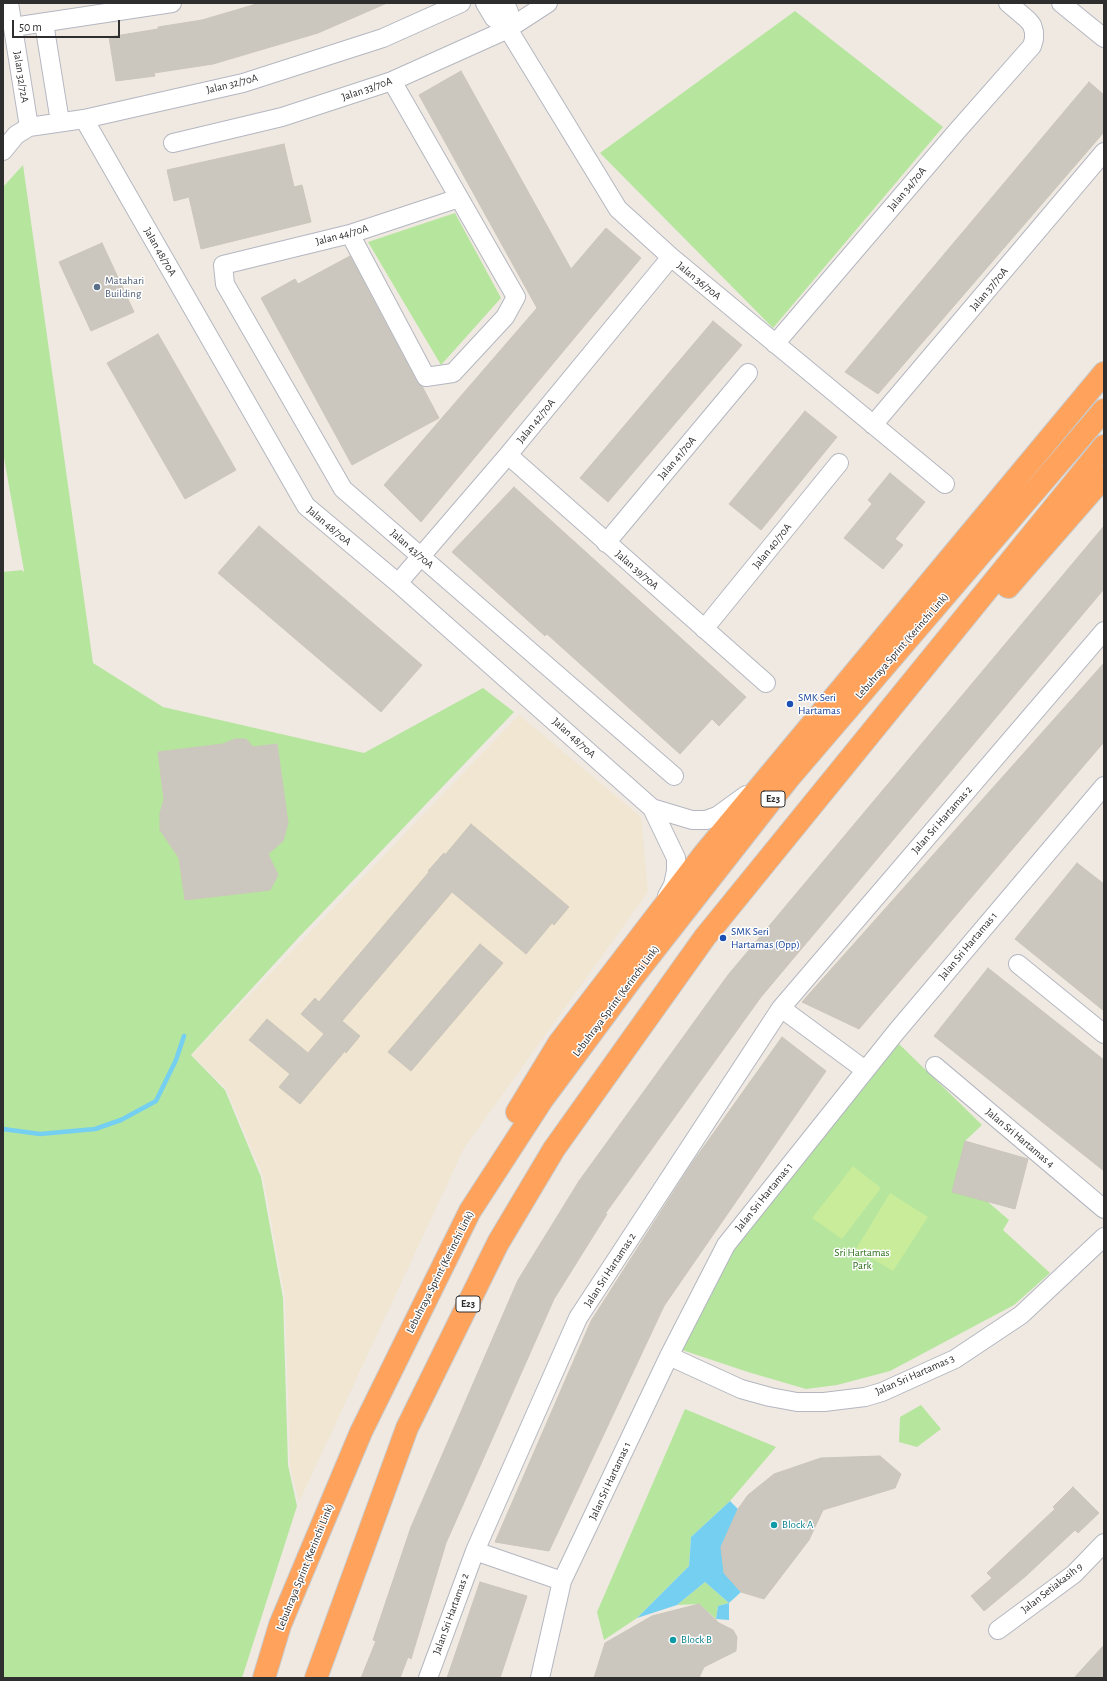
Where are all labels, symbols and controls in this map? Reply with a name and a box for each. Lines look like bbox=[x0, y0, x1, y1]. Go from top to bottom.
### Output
scale bar bbox=[14, 12, 122, 38]
text: 50 m bbox=[19, 21, 42, 33]
street label: Jalan 32/72A bbox=[10, 50, 32, 104]
street label: Jalan 32/70A bbox=[205, 71, 259, 97]
street label: Jalan 33/70A bbox=[340, 74, 394, 104]
street label: Jalan 34/70A bbox=[885, 164, 929, 214]
street label: Jalan 44/70A bbox=[314, 222, 370, 248]
street label: Jalan 48/70A bbox=[141, 225, 179, 279]
street label: Jalan 36/70A bbox=[674, 259, 724, 303]
street label: Jalan 37/70A bbox=[967, 265, 1011, 313]
place label: Matahari Building bbox=[105, 274, 144, 300]
marker: Matahari Building bbox=[92, 282, 102, 292]
street label: Jalan 42/70A bbox=[514, 396, 558, 446]
street label: Jalan 41/70A bbox=[655, 434, 699, 482]
street label: Jalan 48/70A bbox=[304, 504, 354, 548]
street label: Jalan 40/70A bbox=[750, 521, 794, 571]
street label: Jalan 43/70A bbox=[388, 527, 436, 571]
street label: Jalan 39/70A bbox=[613, 548, 661, 592]
street label: Lebuhraya Sprint (Kerinchi Link) bbox=[853, 590, 951, 702]
place label: SMK Seri Hartamas bbox=[798, 691, 840, 717]
marker: SMK Seri Hartamas bbox=[785, 699, 795, 709]
street label: Jalan 48/70A bbox=[550, 715, 598, 761]
street label: Jalan Sri Hartamas 2 bbox=[909, 783, 975, 857]
road number: E23 bbox=[761, 791, 785, 807]
street label: Jalan Sri Hartamas 1 bbox=[936, 909, 1000, 983]
place label: SMK Seri Hartamas (Opp) bbox=[731, 925, 800, 951]
marker: SMK Seri Hartamas (Opp) bbox=[718, 933, 728, 943]
street label: Lebuhraya Sprint (Kerinchi Link) bbox=[570, 943, 662, 1059]
street label: Jalan Sri Hartamas 4 bbox=[983, 1105, 1057, 1171]
street label: Jalan Sri Hartamas 1 bbox=[732, 1160, 796, 1234]
street label: Lebuhraya Sprint (Kerinchi Link) bbox=[403, 1209, 477, 1335]
street label: Jalan Sri Hartamas 2 bbox=[581, 1230, 639, 1310]
park label: Sri Hartamas Park bbox=[834, 1246, 890, 1272]
road number: E23 bbox=[456, 1296, 480, 1312]
street label: Jalan Sri Hartamas 3 bbox=[873, 1352, 957, 1398]
street label: Jalan Sri Hartamas 1 bbox=[586, 1440, 634, 1522]
street label: Lebuhraya Sprint (Kerinchi Link) bbox=[273, 1502, 337, 1632]
place label: Block A bbox=[782, 1518, 813, 1532]
marker: Block A bbox=[769, 1520, 779, 1530]
street label: Jalan Setiakasih 9 bbox=[1019, 1560, 1085, 1616]
street label: Jalan Sri Hartamas 2 bbox=[430, 1572, 472, 1656]
place label: Block B bbox=[681, 1633, 712, 1647]
marker: Block B bbox=[668, 1635, 678, 1645]

